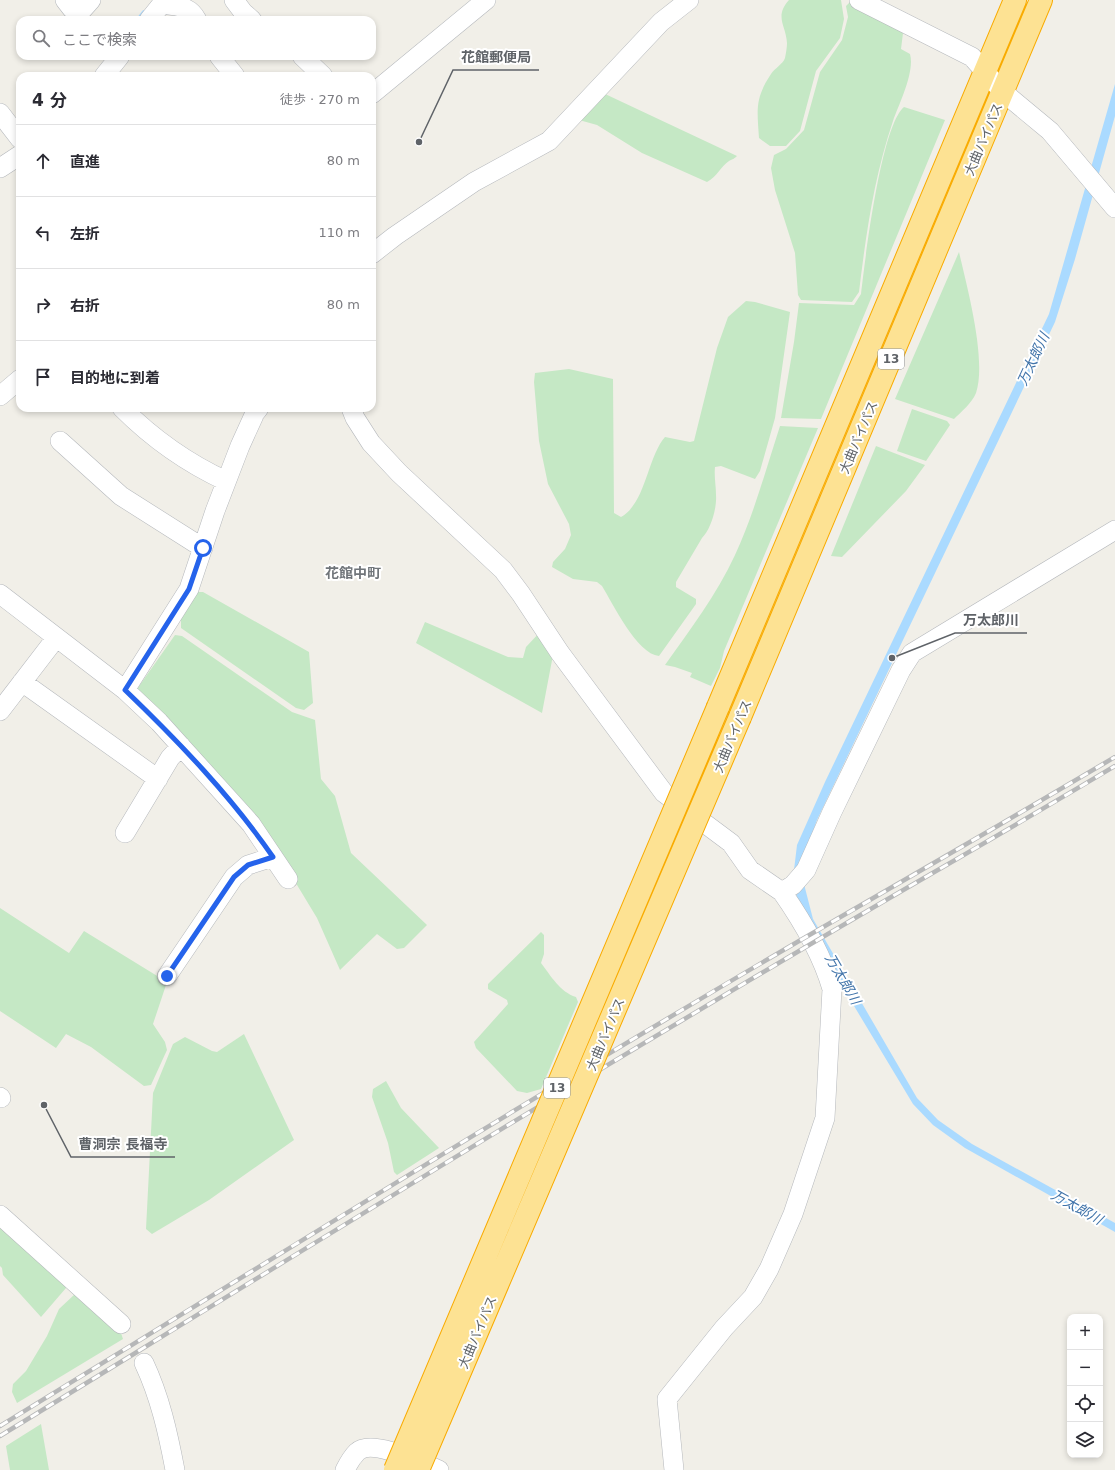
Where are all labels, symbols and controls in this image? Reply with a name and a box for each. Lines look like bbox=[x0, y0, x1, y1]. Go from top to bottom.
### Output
search box bbox=[16, 16, 376, 60]
icon: search bbox=[30, 27, 52, 49]
text: ここで検索 bbox=[62, 31, 137, 49]
callout: 花館郵便局 bbox=[453, 44, 539, 70]
text: 花館郵便局 bbox=[461, 49, 531, 65]
text: 4 分 bbox=[32, 90, 67, 110]
text: 徒歩 · 270 m bbox=[280, 92, 360, 107]
street label: 大曲バイパス bbox=[961, 100, 1006, 178]
icon: ahead bbox=[32, 150, 54, 172]
text: 直進 bbox=[70, 153, 100, 171]
text: 80 m bbox=[327, 153, 360, 168]
icon: left bbox=[32, 222, 54, 244]
text: 左折 bbox=[70, 225, 100, 243]
text: 110 m bbox=[318, 225, 360, 240]
icon: right bbox=[32, 294, 54, 316]
text: 右折 bbox=[70, 297, 100, 315]
text: 80 m bbox=[327, 297, 360, 312]
water label: 万太郎川 bbox=[1014, 328, 1053, 388]
road number: 13 bbox=[878, 349, 904, 369]
icon: arrive bbox=[32, 366, 54, 388]
text: 目的地に到着 bbox=[70, 369, 160, 387]
street label: 大曲バイパス bbox=[836, 398, 881, 476]
route start bbox=[194, 539, 212, 557]
district label: 花館中町 bbox=[325, 565, 381, 581]
callout: 万太郎川 bbox=[955, 607, 1027, 633]
text: 万太郎川 bbox=[963, 612, 1019, 628]
street label: 大曲バイパス bbox=[710, 697, 755, 775]
water label: 万太郎川 bbox=[822, 951, 865, 1009]
route end bbox=[158, 967, 176, 985]
street label: 大曲バイパス bbox=[583, 995, 628, 1073]
road number: 13 bbox=[544, 1078, 570, 1098]
callout: 曹洞宗 長福寺 bbox=[71, 1131, 175, 1157]
text: 曹洞宗 長福寺 bbox=[79, 1136, 167, 1152]
water label: 万太郎川 bbox=[1049, 1186, 1107, 1229]
street label: 大曲バイパス bbox=[455, 1293, 500, 1371]
map controls bbox=[1067, 1314, 1103, 1458]
button: + bbox=[1067, 1314, 1103, 1350]
button: − bbox=[1067, 1350, 1103, 1386]
button: locate bbox=[1067, 1386, 1103, 1422]
button: layers bbox=[1067, 1422, 1103, 1458]

